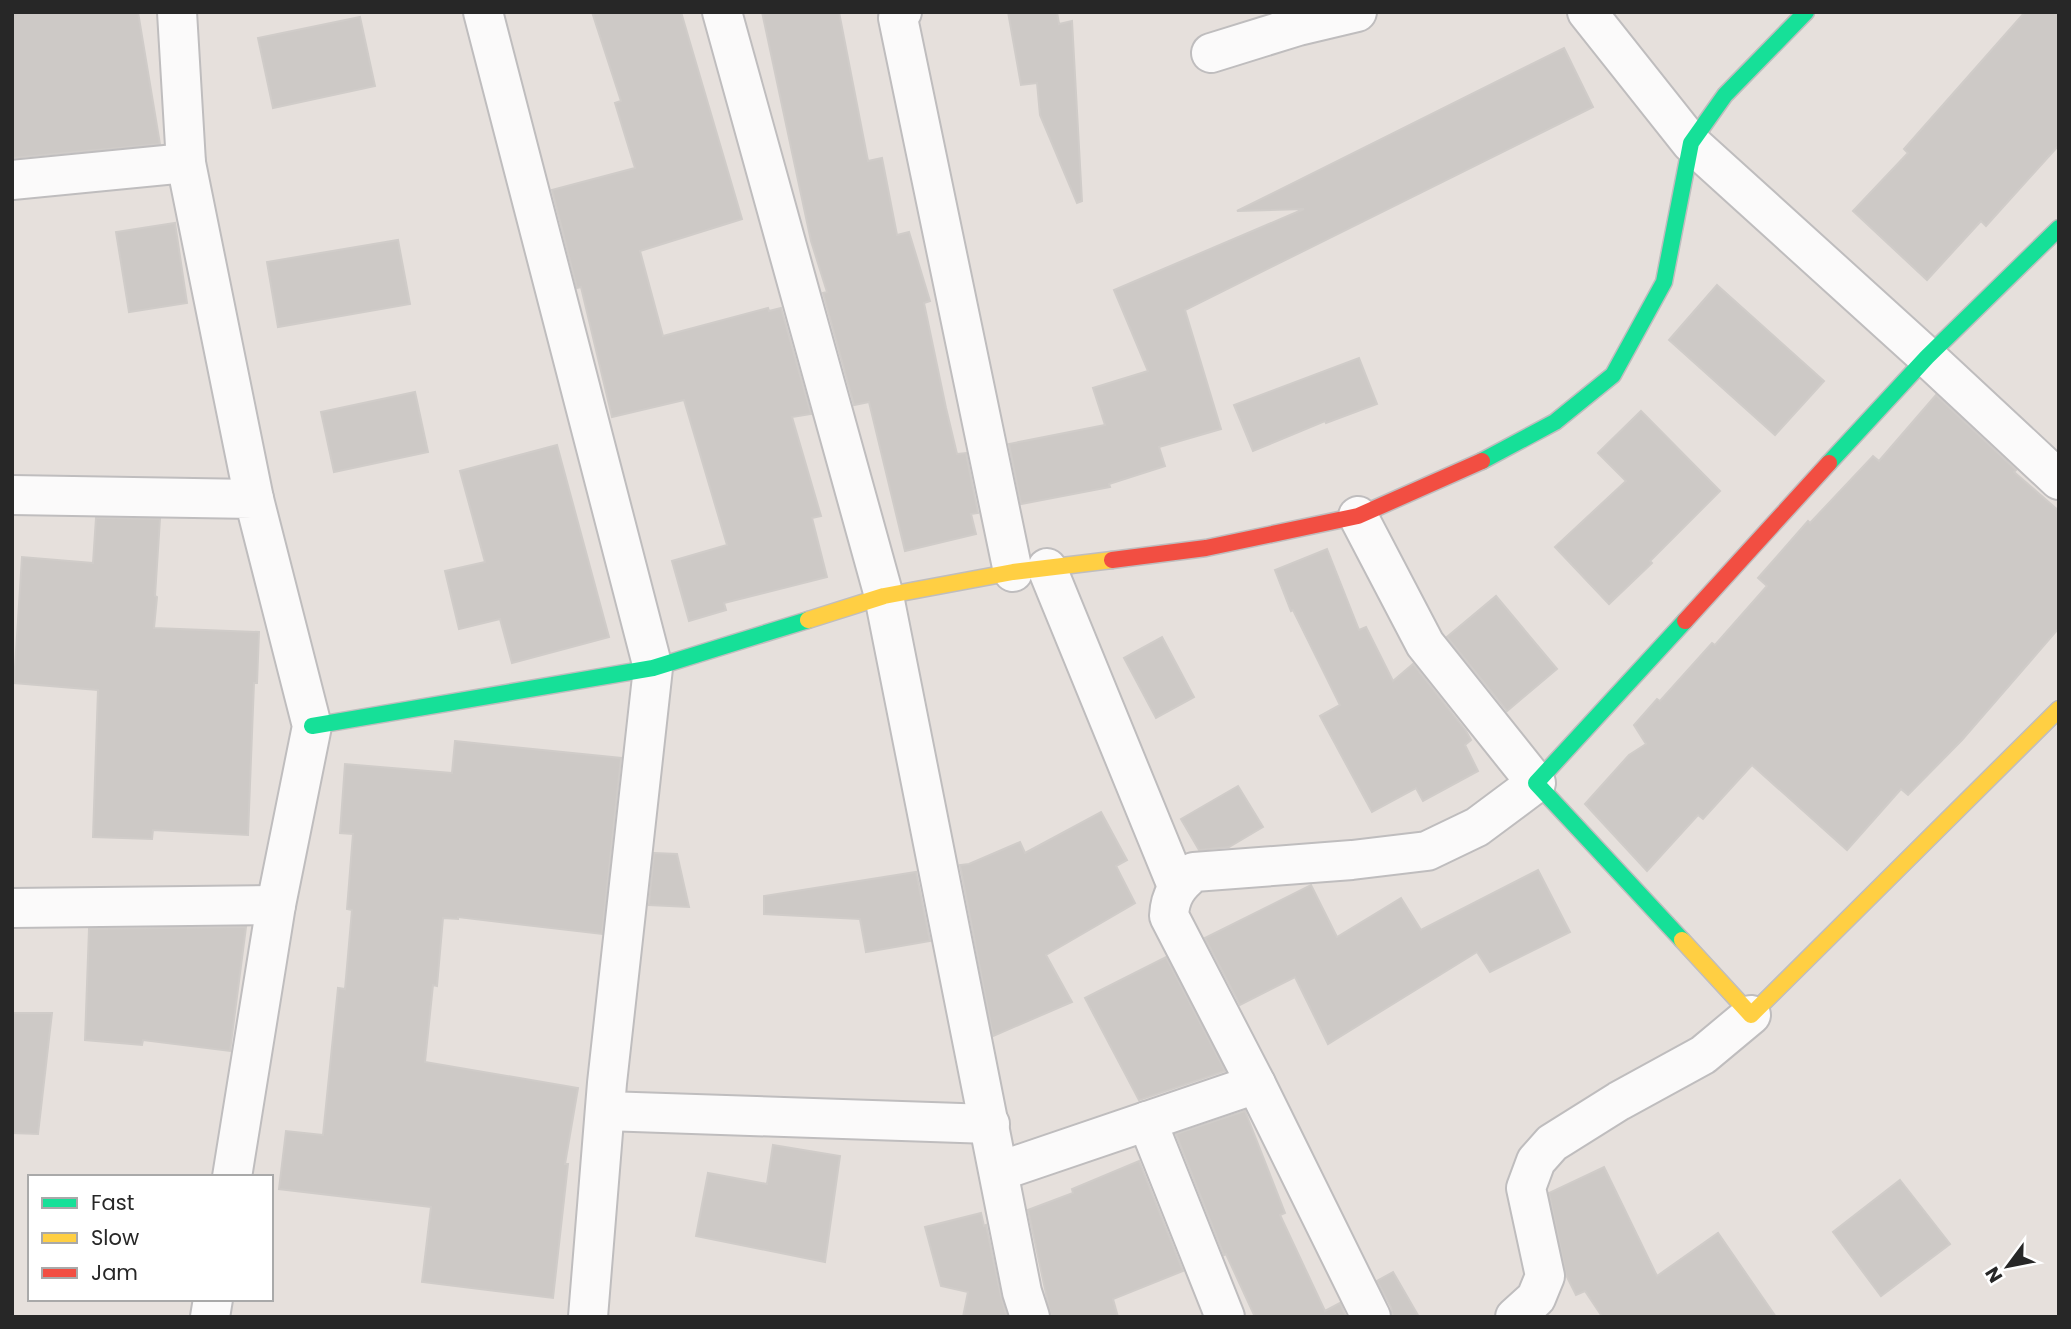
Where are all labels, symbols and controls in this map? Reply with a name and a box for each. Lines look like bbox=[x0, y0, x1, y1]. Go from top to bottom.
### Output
legend bbox=[28, 1175, 273, 1301]
text: Fast bbox=[91, 1188, 134, 1217]
text: Slow bbox=[91, 1223, 139, 1252]
north arrow bbox=[1973, 1231, 2043, 1301]
text: Jam bbox=[91, 1258, 138, 1287]
text: N bbox=[1979, 1262, 2009, 1288]

